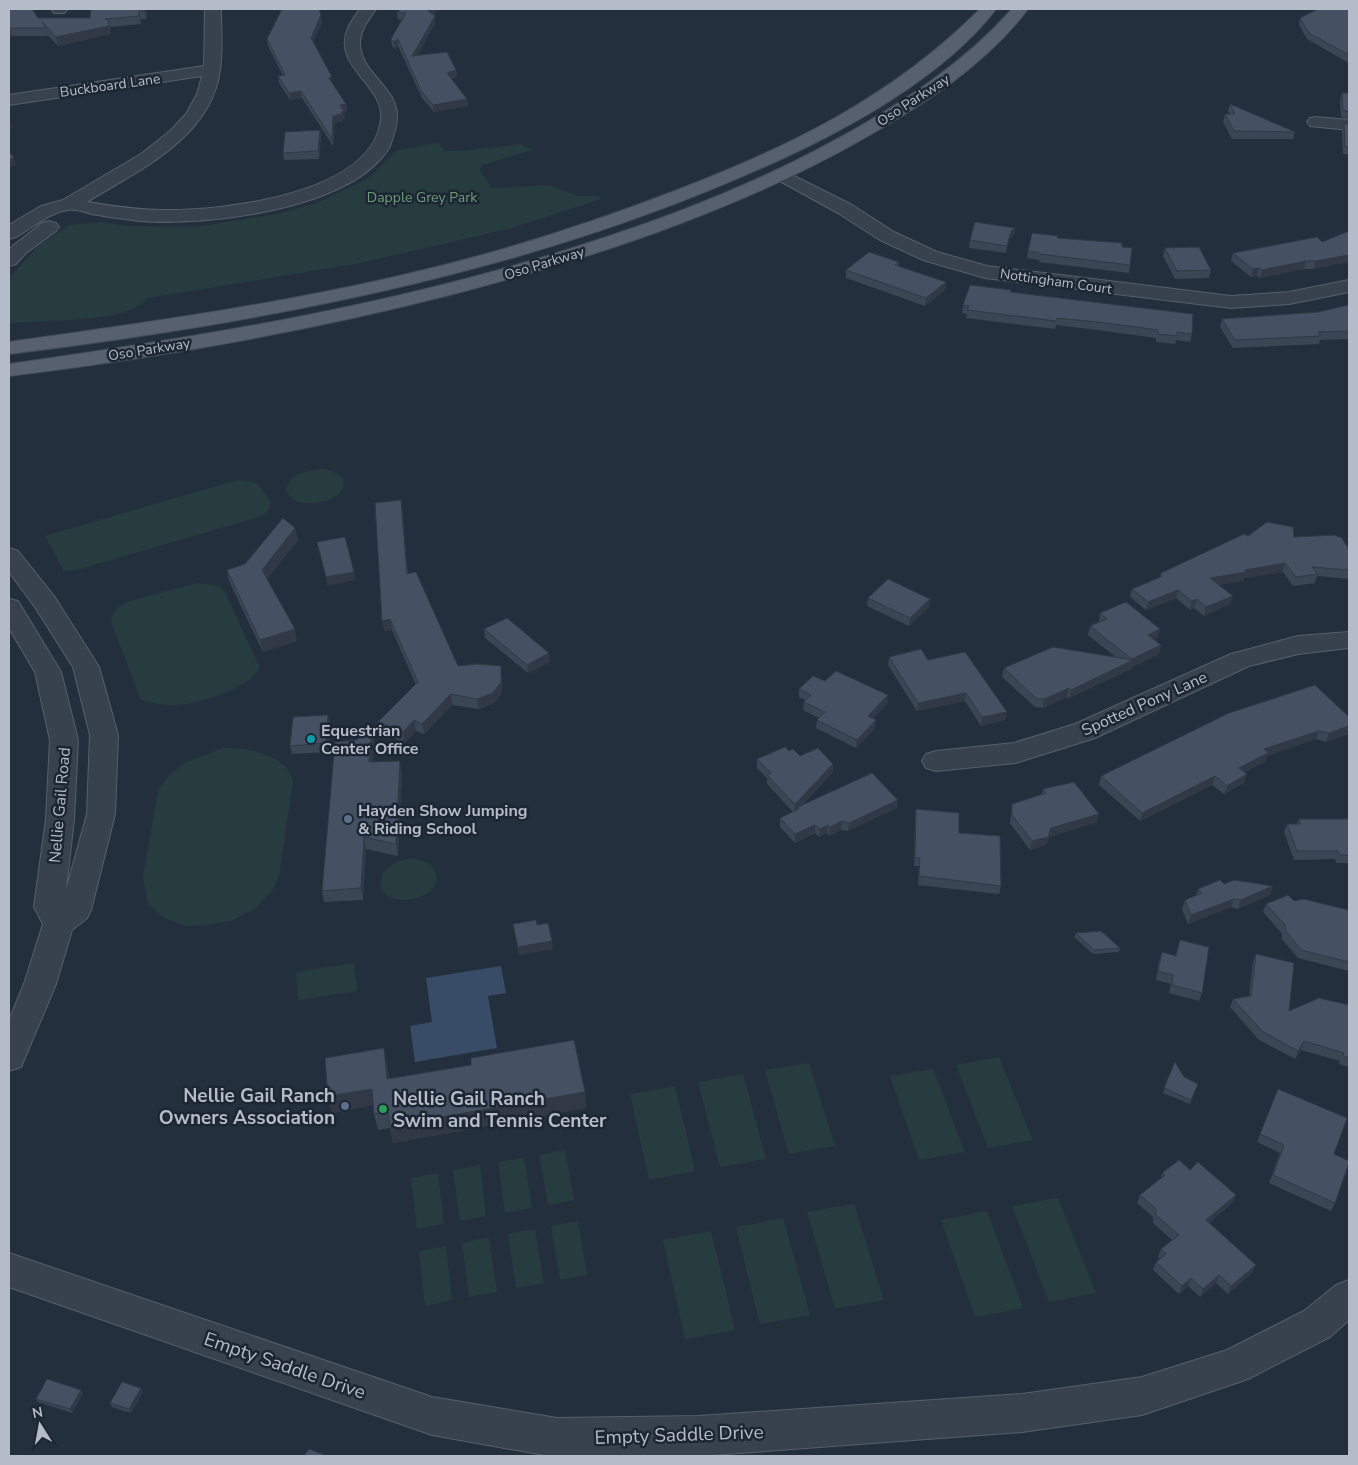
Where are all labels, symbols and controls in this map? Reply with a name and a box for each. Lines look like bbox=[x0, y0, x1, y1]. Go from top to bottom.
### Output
street label: Buckboard Lane bbox=[59, 69, 162, 102]
street label: Oso Parkway bbox=[873, 69, 954, 131]
park label: Dapple Grey Park bbox=[367, 188, 478, 207]
street label: Oso Parkway bbox=[502, 242, 587, 285]
street label: Nottingham Court bbox=[999, 264, 1113, 299]
street label: Oso Parkway bbox=[107, 334, 192, 365]
street label: Spotted Pony Lane bbox=[1078, 666, 1211, 742]
place label: Equestrian Center Office bbox=[321, 720, 419, 760]
marker: Equestrian Center Office bbox=[305, 733, 317, 745]
street label: Nellie Gail Road bbox=[44, 746, 76, 864]
place label: Hayden Show Jumping & Riding School bbox=[358, 800, 527, 840]
marker: Hayden Show Jumping & Riding School bbox=[342, 813, 354, 825]
place label: Nellie Gail Ranch Owners Association bbox=[159, 1083, 335, 1131]
place label: Nellie Gail Ranch Swim and Tennis Center bbox=[393, 1086, 607, 1134]
marker: Nellie Gail Ranch Owners Association bbox=[339, 1100, 351, 1112]
marker: Nellie Gail Ranch Swim and Tennis Center bbox=[377, 1103, 389, 1115]
street label: Empty Saddle Drive bbox=[200, 1326, 369, 1406]
north arrow bbox=[15, 1400, 65, 1450]
text: N bbox=[31, 1402, 45, 1423]
street label: Empty Saddle Drive bbox=[594, 1419, 764, 1451]

